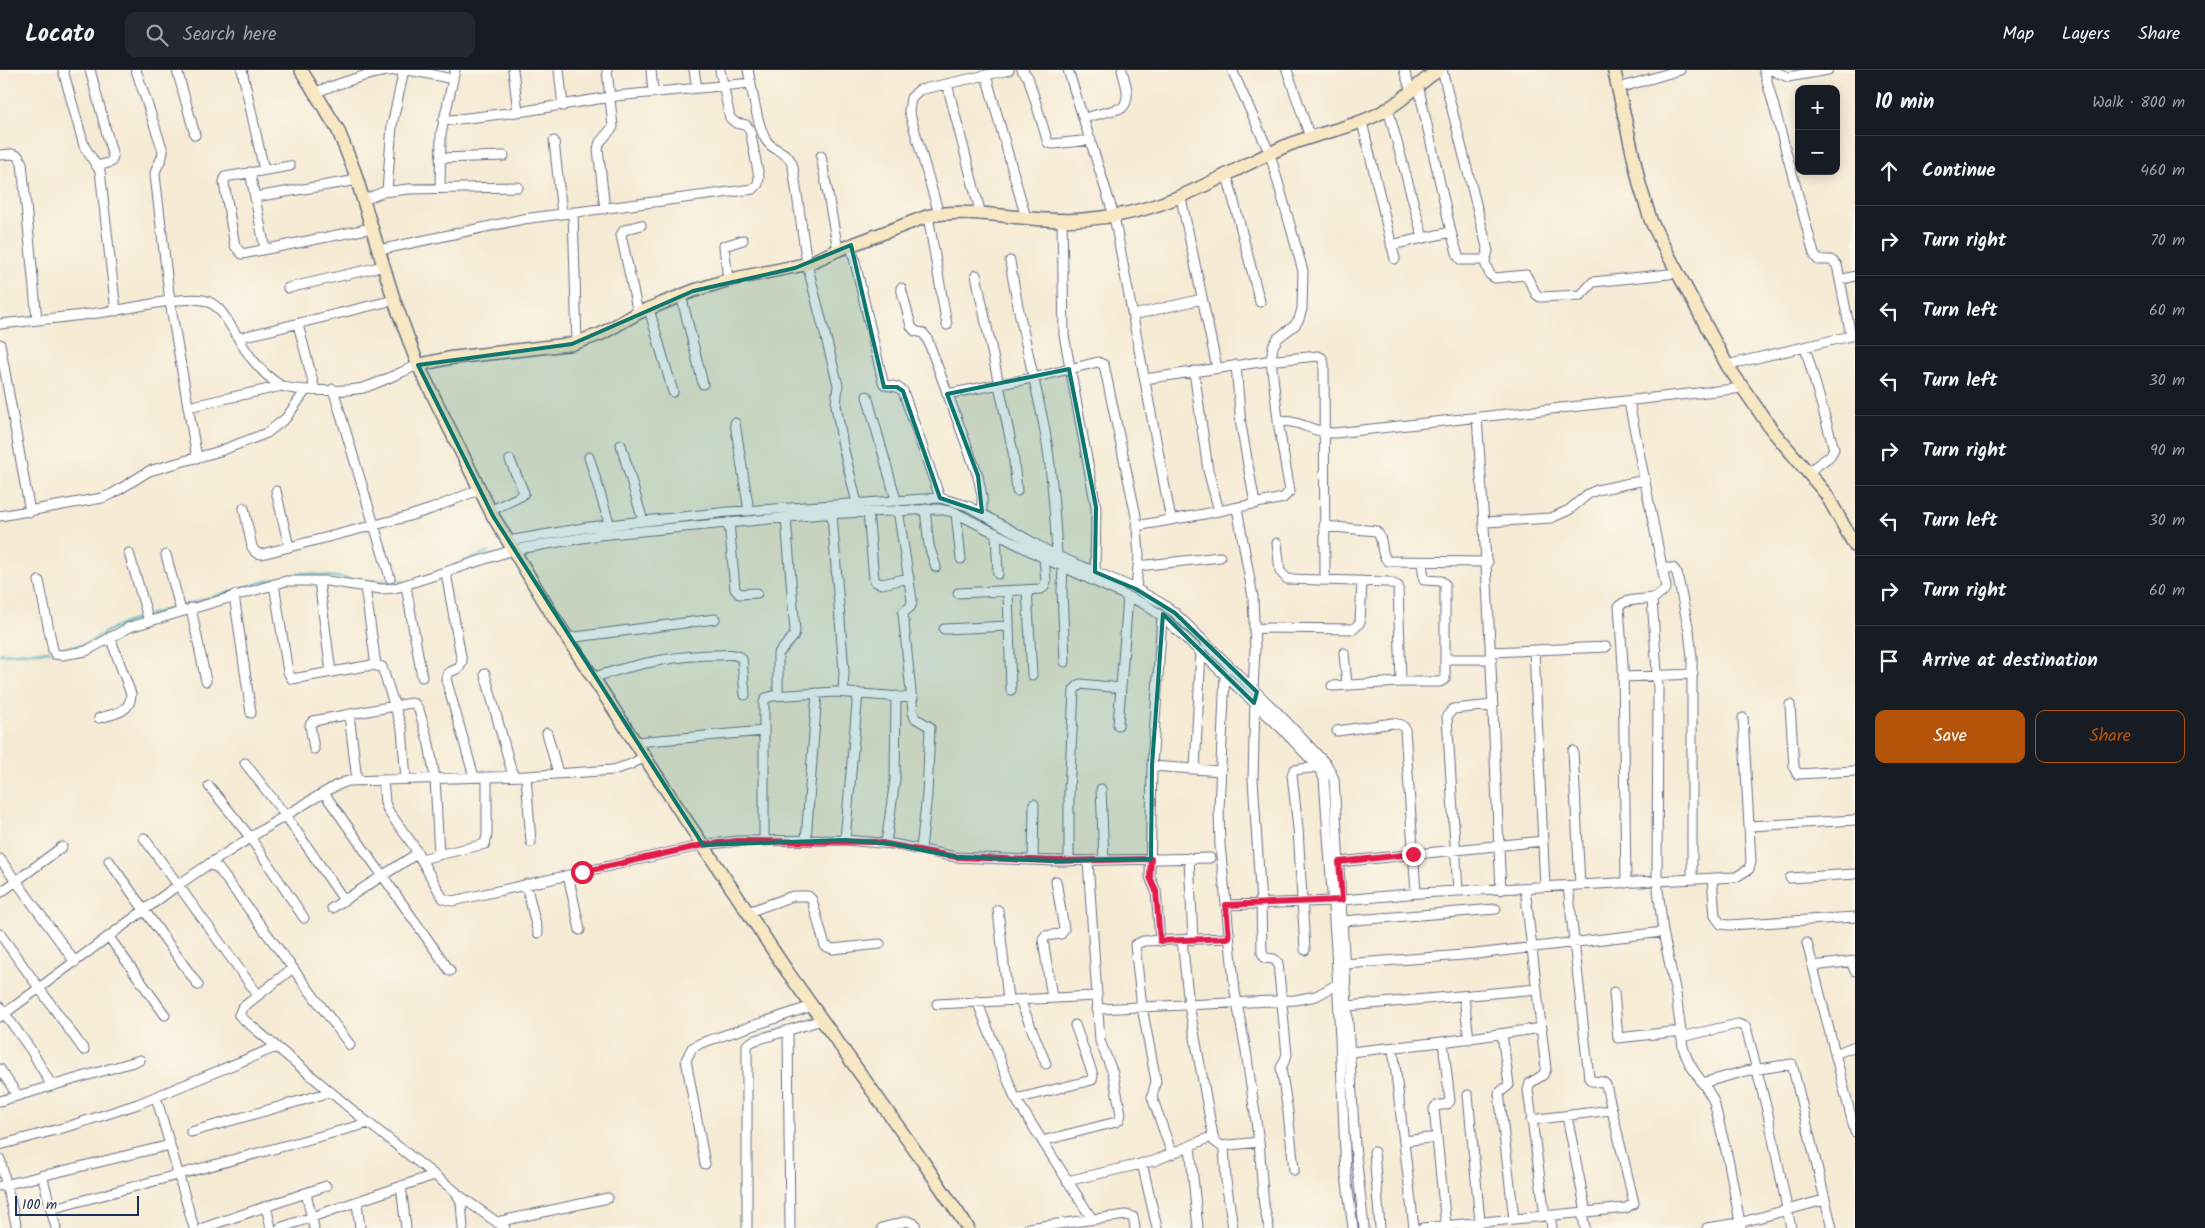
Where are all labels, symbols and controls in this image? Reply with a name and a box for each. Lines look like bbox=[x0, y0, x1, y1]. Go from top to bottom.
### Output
search box bbox=[125, 12, 475, 57]
text: Locato bbox=[25, 15, 95, 54]
text: Search here bbox=[183, 20, 276, 50]
text: Map bbox=[2003, 20, 2034, 49]
text: Layers bbox=[2062, 20, 2110, 49]
text: Share bbox=[2138, 20, 2180, 49]
icon: search bbox=[143, 21, 171, 49]
map controls bbox=[1795, 85, 1840, 175]
button: + bbox=[1795, 85, 1840, 130]
text: 10 min bbox=[1875, 86, 1935, 119]
text: Walk · 800 m bbox=[2092, 90, 2185, 115]
button: − bbox=[1795, 130, 1840, 175]
text: Continue bbox=[1922, 156, 1995, 186]
icon: ahead bbox=[1875, 157, 1903, 185]
text: 460 m bbox=[2140, 158, 2185, 183]
text: Turn right bbox=[1922, 226, 2007, 256]
icon: right bbox=[1875, 227, 1903, 255]
text: 70 m bbox=[2150, 228, 2185, 253]
text: Turn left bbox=[1922, 296, 1997, 326]
icon: left bbox=[1875, 297, 1903, 325]
text: 60 m bbox=[2149, 298, 2185, 323]
text: Turn left bbox=[1922, 366, 1997, 396]
icon: left bbox=[1875, 367, 1903, 395]
text: 30 m bbox=[2149, 368, 2185, 393]
text: Turn right bbox=[1922, 436, 2007, 466]
icon: right bbox=[1875, 437, 1903, 465]
text: 90 m bbox=[2150, 438, 2185, 463]
text: Turn left bbox=[1922, 506, 1997, 536]
icon: left bbox=[1875, 507, 1903, 535]
text: 30 m bbox=[2149, 508, 2185, 533]
text: Turn right bbox=[1922, 576, 2007, 606]
icon: right bbox=[1875, 577, 1903, 605]
text: 60 m bbox=[2149, 578, 2185, 603]
text: Arrive at destination bbox=[1922, 646, 2098, 676]
icon: arrive bbox=[1875, 647, 1903, 675]
button: Save bbox=[1875, 710, 2025, 763]
button: Share bbox=[2035, 710, 2185, 763]
route end bbox=[1402, 843, 1425, 866]
route start bbox=[571, 861, 594, 884]
scale bar bbox=[15, 1193, 139, 1216]
text: 100 m bbox=[22, 1194, 57, 1216]

